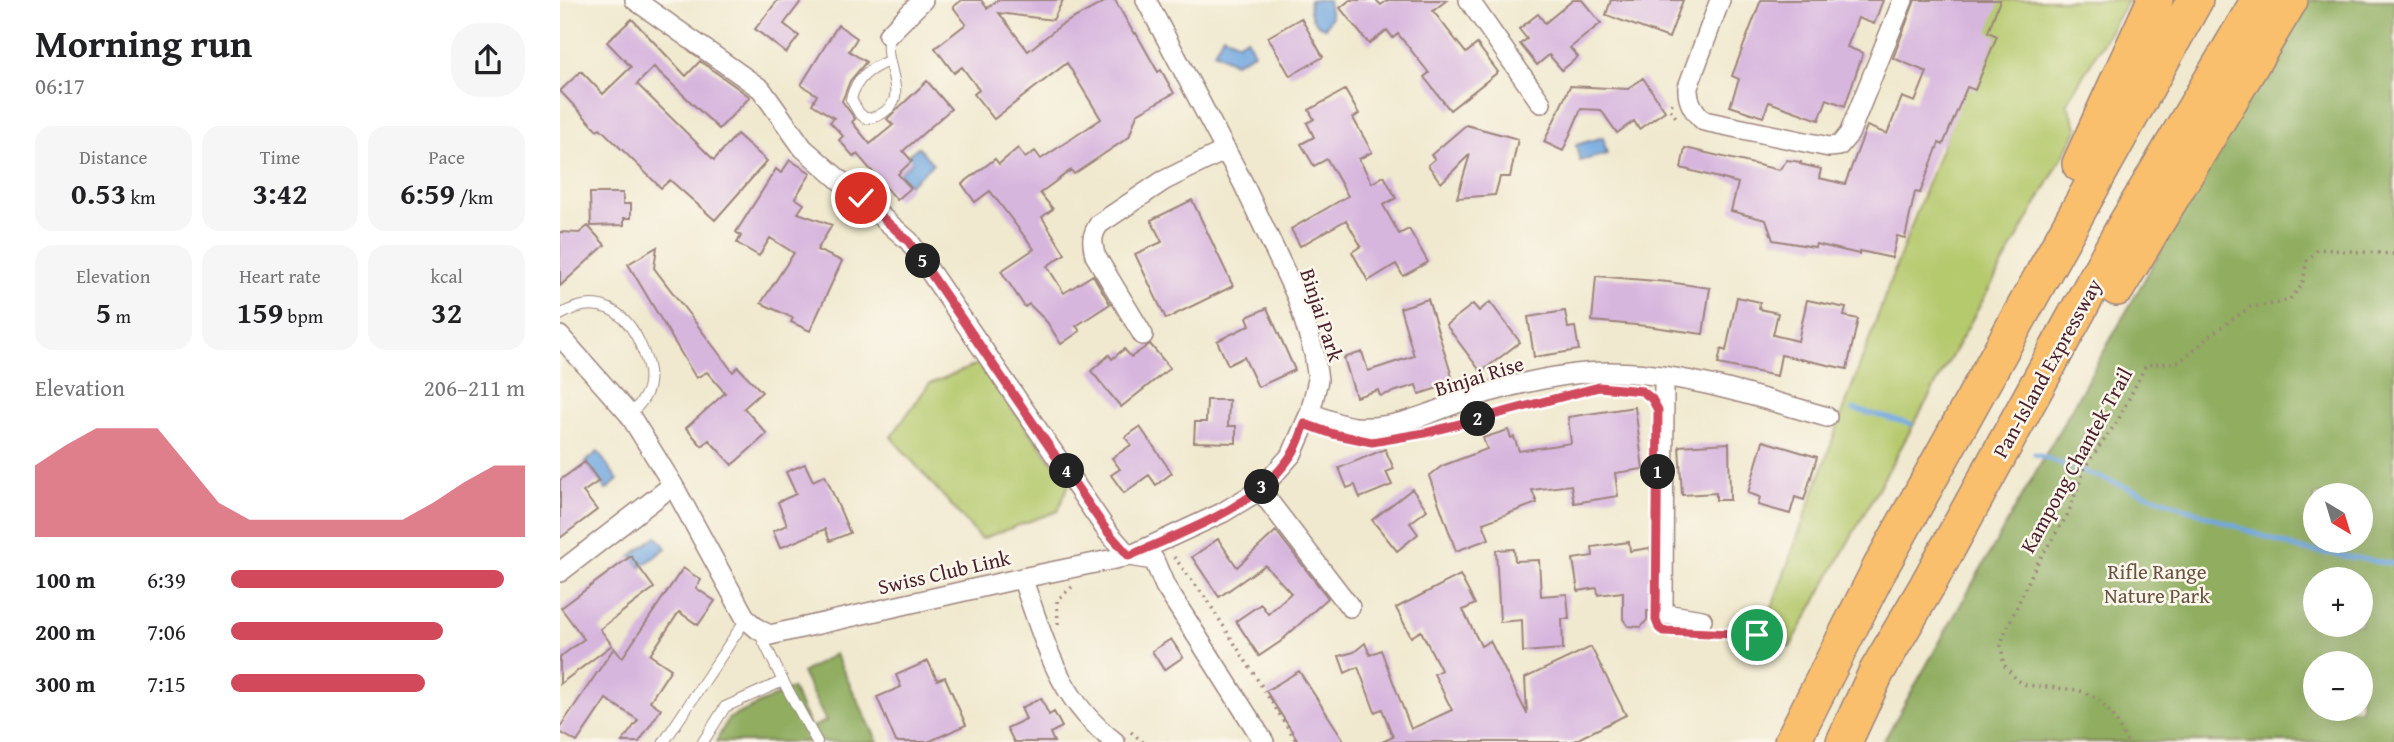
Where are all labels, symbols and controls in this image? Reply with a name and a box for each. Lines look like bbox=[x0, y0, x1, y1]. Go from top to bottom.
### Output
text: Morning run bbox=[35, 15, 252, 71]
button: share bbox=[451, 23, 525, 97]
text: 06:17 bbox=[35, 69, 85, 102]
text: Distance bbox=[79, 143, 147, 171]
text: Time bbox=[260, 143, 300, 171]
text: Pace bbox=[428, 143, 465, 171]
pin bbox=[831, 168, 891, 228]
text: 0.53 bbox=[71, 171, 126, 215]
text: 3:42 bbox=[252, 171, 308, 215]
text: 6:59 bbox=[400, 171, 455, 215]
icon: check bbox=[842, 179, 880, 217]
text: km bbox=[126, 183, 156, 211]
text: /km bbox=[455, 183, 493, 211]
pin: 5 bbox=[906, 244, 940, 278]
text: 5 bbox=[918, 246, 927, 274]
text: Elevation bbox=[76, 262, 151, 290]
text: Heart rate bbox=[239, 262, 321, 290]
text: kcal bbox=[430, 262, 463, 290]
street label: Binjai Park bbox=[1292, 264, 1352, 366]
street label: Pan-Island Expressway bbox=[1985, 272, 2110, 463]
text: 5 bbox=[96, 290, 111, 334]
text: 159 bbox=[237, 290, 283, 334]
text: 32 bbox=[431, 290, 462, 334]
text: m bbox=[111, 302, 131, 330]
text: bpm bbox=[283, 302, 323, 330]
street label: Binjai Rise bbox=[1431, 348, 1528, 404]
street label: Kampong Chantek Trail bbox=[2012, 362, 2140, 558]
text: Elevation bbox=[35, 371, 125, 404]
text: 206–211 m bbox=[424, 371, 525, 404]
pin: 2 bbox=[1460, 402, 1496, 436]
text: 2 bbox=[1473, 404, 1482, 432]
pin: 4 bbox=[1050, 454, 1084, 489]
pin: 1 bbox=[1640, 454, 1676, 490]
text: 4 bbox=[1062, 456, 1071, 484]
text: 1 bbox=[1653, 457, 1662, 485]
pin: 3 bbox=[1244, 470, 1280, 504]
text: 3 bbox=[1257, 472, 1266, 500]
north arrow bbox=[2303, 483, 2373, 553]
map controls bbox=[2303, 483, 2373, 721]
street label: Swiss Club Link bbox=[875, 542, 1014, 602]
park label: Rifle Range Nature Park bbox=[2104, 556, 2210, 611]
text: 100 m bbox=[35, 563, 96, 596]
text: 6:39 bbox=[147, 563, 186, 596]
button: + bbox=[2303, 567, 2373, 637]
pin bbox=[1727, 605, 1787, 665]
text: 200 m bbox=[35, 615, 96, 648]
text: 7:06 bbox=[147, 615, 186, 648]
icon: arrive bbox=[1738, 616, 1776, 654]
button: − bbox=[2303, 651, 2373, 721]
text: 300 m bbox=[35, 667, 96, 700]
text: 7:15 bbox=[147, 667, 186, 700]

